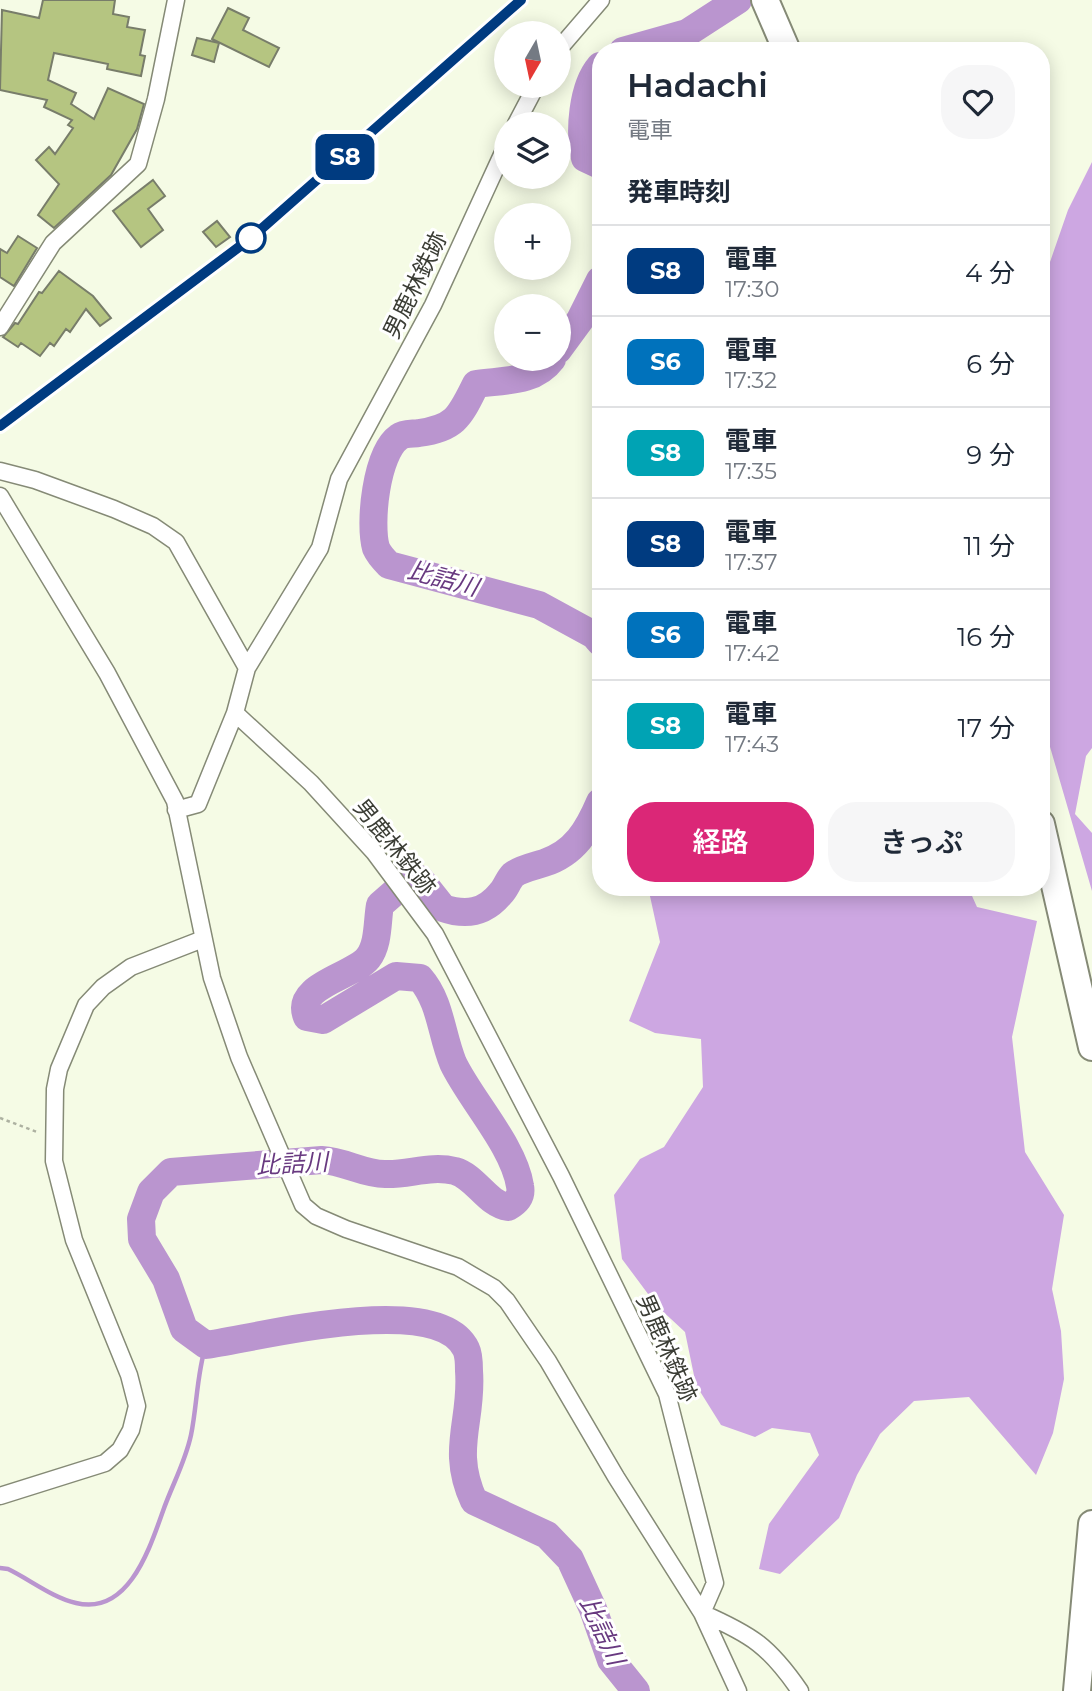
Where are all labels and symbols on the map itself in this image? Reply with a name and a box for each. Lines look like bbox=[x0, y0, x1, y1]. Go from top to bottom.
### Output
north arrow bbox=[494, 21, 570, 98]
line badge: S8 bbox=[314, 134, 376, 180]
unlabelled marker bbox=[236, 223, 266, 253]
street label: 男鹿林鉄跡 bbox=[377, 227, 453, 343]
water label: 比詰川 bbox=[405, 555, 485, 603]
street label: 男鹿林鉄跡 bbox=[348, 794, 442, 900]
water label: 比詰川 bbox=[255, 1147, 332, 1180]
street label: 男鹿林鉄跡 bbox=[631, 1290, 703, 1406]
water label: 比詰川 bbox=[574, 1592, 632, 1672]

